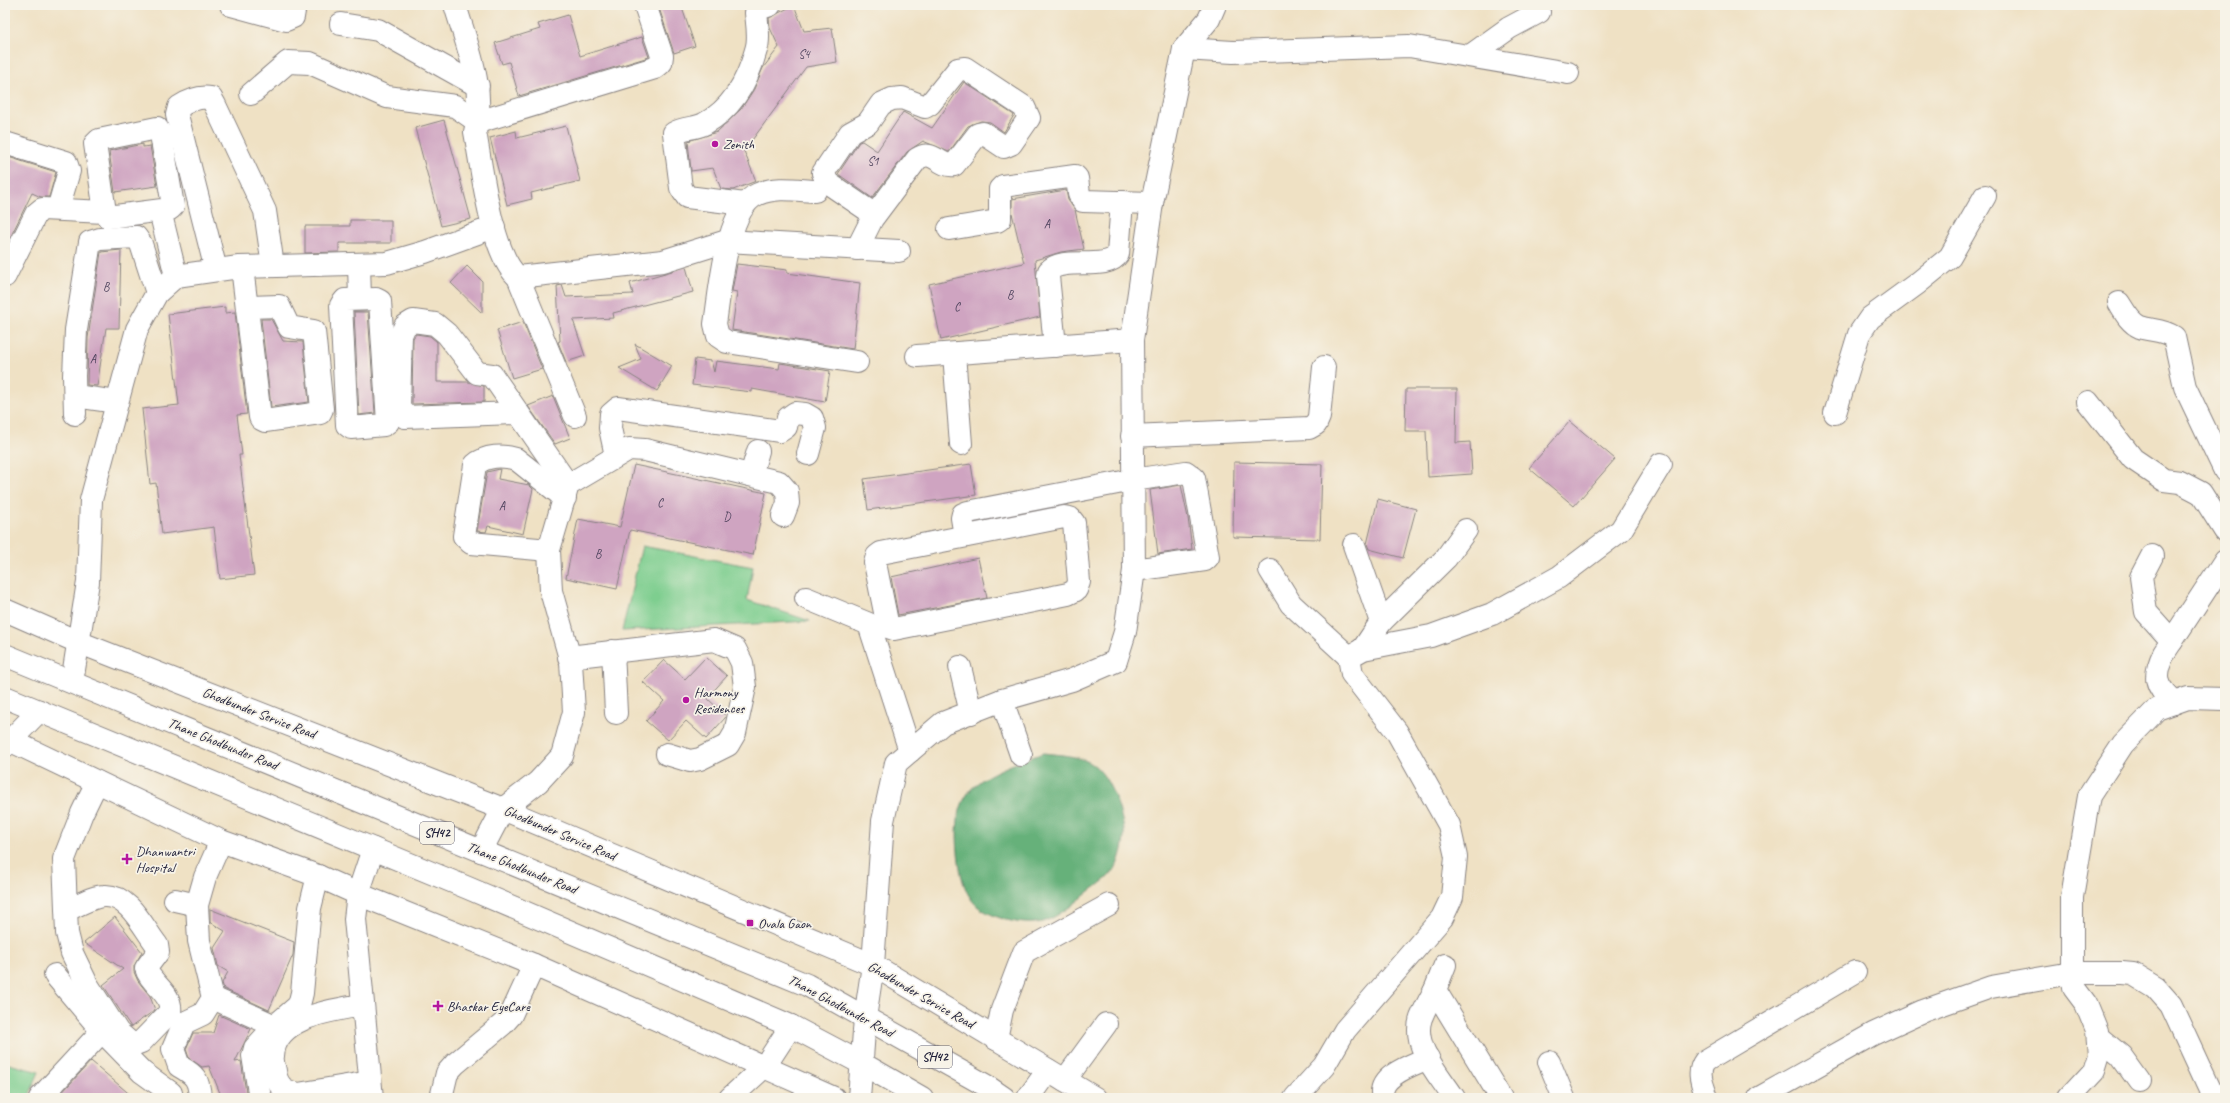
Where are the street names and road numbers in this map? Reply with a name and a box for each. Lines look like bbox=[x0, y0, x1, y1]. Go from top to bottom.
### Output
street label: Ghodbunder Service Road bbox=[200, 684, 320, 743]
street label: Thane Ghodbunder Road bbox=[165, 714, 283, 775]
street label: Ghodbunder Service Road bbox=[501, 802, 621, 865]
road number: SH42 bbox=[420, 822, 454, 844]
street label: Thane Ghodbunder Road bbox=[464, 838, 582, 899]
street label: Ghodbunder Service Road bbox=[865, 958, 979, 1034]
street label: Thane Ghodbunder Road bbox=[785, 971, 899, 1042]
road number: SH42 bbox=[918, 1046, 952, 1068]

